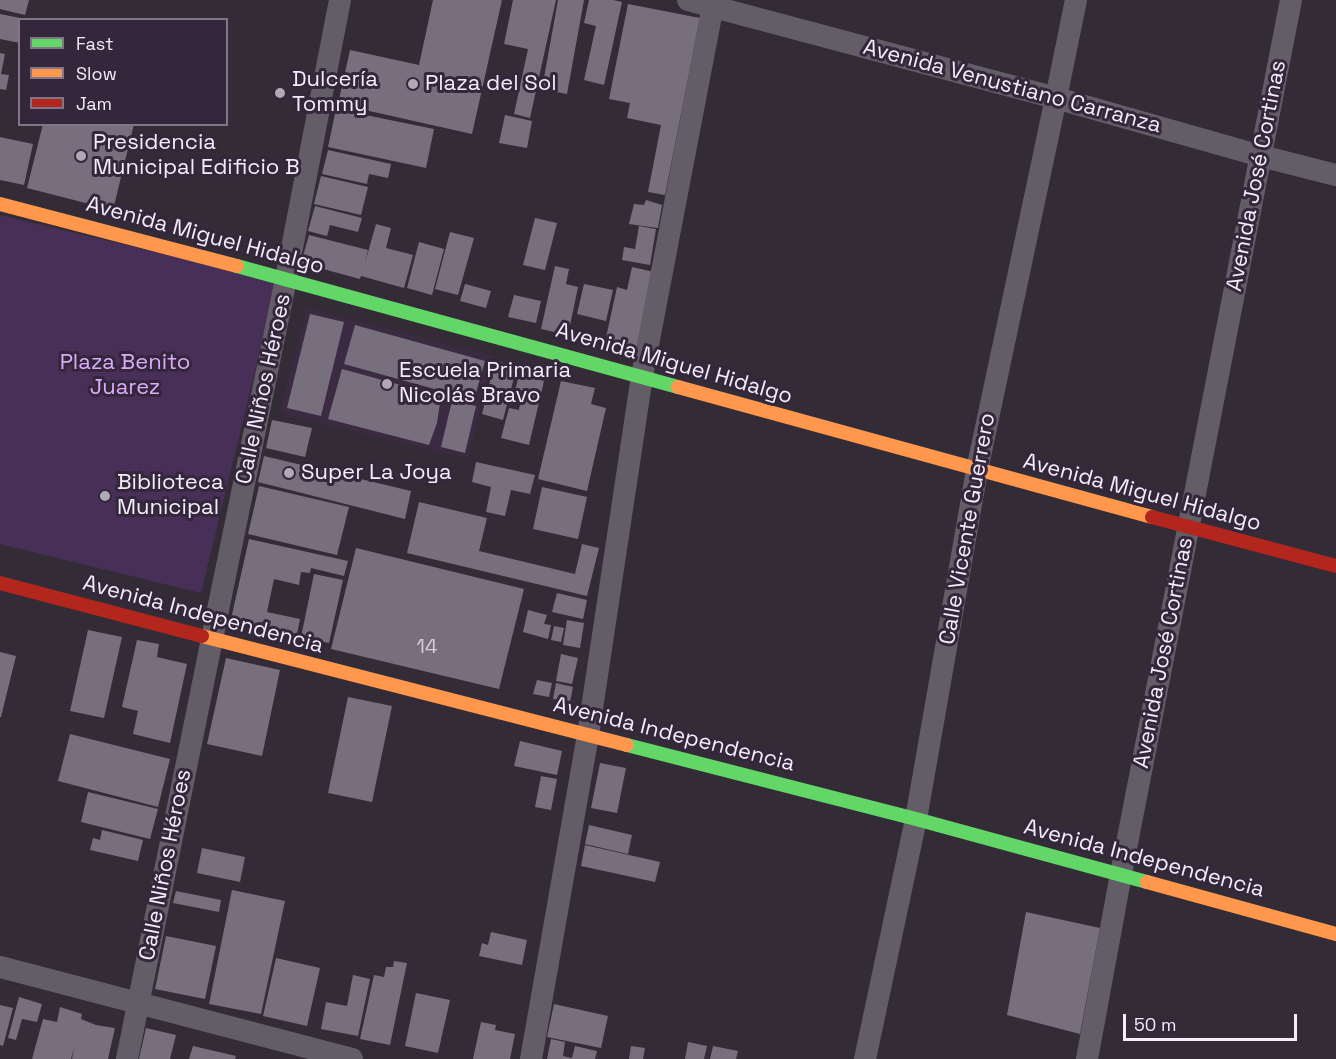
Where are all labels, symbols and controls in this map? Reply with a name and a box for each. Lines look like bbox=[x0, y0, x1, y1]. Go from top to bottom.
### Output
legend bbox=[18, 18, 228, 126]
text: Fast bbox=[76, 32, 113, 55]
street label: Avenida Venustiano Carranza bbox=[860, 34, 1164, 140]
street label: Avenida José Cortinas bbox=[1222, 58, 1292, 294]
text: Slow bbox=[76, 62, 117, 85]
place label: Dulcería Tommy bbox=[292, 67, 378, 118]
place label: Plaza del Sol bbox=[425, 71, 557, 97]
marker: Plaza del Sol bbox=[406, 77, 420, 91]
marker: Dulcería Tommy bbox=[273, 86, 287, 100]
text: Jam bbox=[76, 92, 112, 115]
place label: Presidencia Municipal Edificio B bbox=[93, 130, 300, 182]
marker: Presidencia Municipal Edificio B bbox=[74, 149, 88, 163]
street label: Avenida Miguel Hidalgo bbox=[83, 192, 327, 280]
street label: Calle Niños Héroes bbox=[231, 291, 297, 487]
street label: Avenida Miguel Hidalgo bbox=[553, 318, 795, 410]
park label: Plaza Benito Juarez bbox=[60, 350, 190, 402]
place label: Escuela Primaria Nicolás Bravo bbox=[399, 358, 571, 410]
marker: Escuela Primaria Nicolás Bravo bbox=[380, 377, 394, 391]
street label: Calle Vicente Guerrero bbox=[935, 411, 1001, 647]
street label: Avenida Miguel Hidalgo bbox=[1020, 449, 1264, 537]
place label: Super La Joya bbox=[301, 460, 452, 486]
marker: Super La Joya bbox=[282, 466, 296, 480]
place label: Biblioteca Municipal bbox=[117, 470, 224, 522]
marker: Biblioteca Municipal bbox=[98, 489, 112, 503]
street label: Avenida José Cortinas bbox=[1129, 535, 1199, 771]
street label: Avenida Independencia bbox=[80, 570, 326, 660]
house number: 14 bbox=[417, 636, 437, 660]
street label: Avenida Independencia bbox=[551, 692, 797, 778]
street label: Calle Niños Héroes bbox=[135, 767, 197, 963]
street label: Avenida Independencia bbox=[1021, 814, 1267, 904]
scale bar bbox=[1126, 1002, 1300, 1040]
text: 50 m bbox=[1134, 1013, 1176, 1036]

